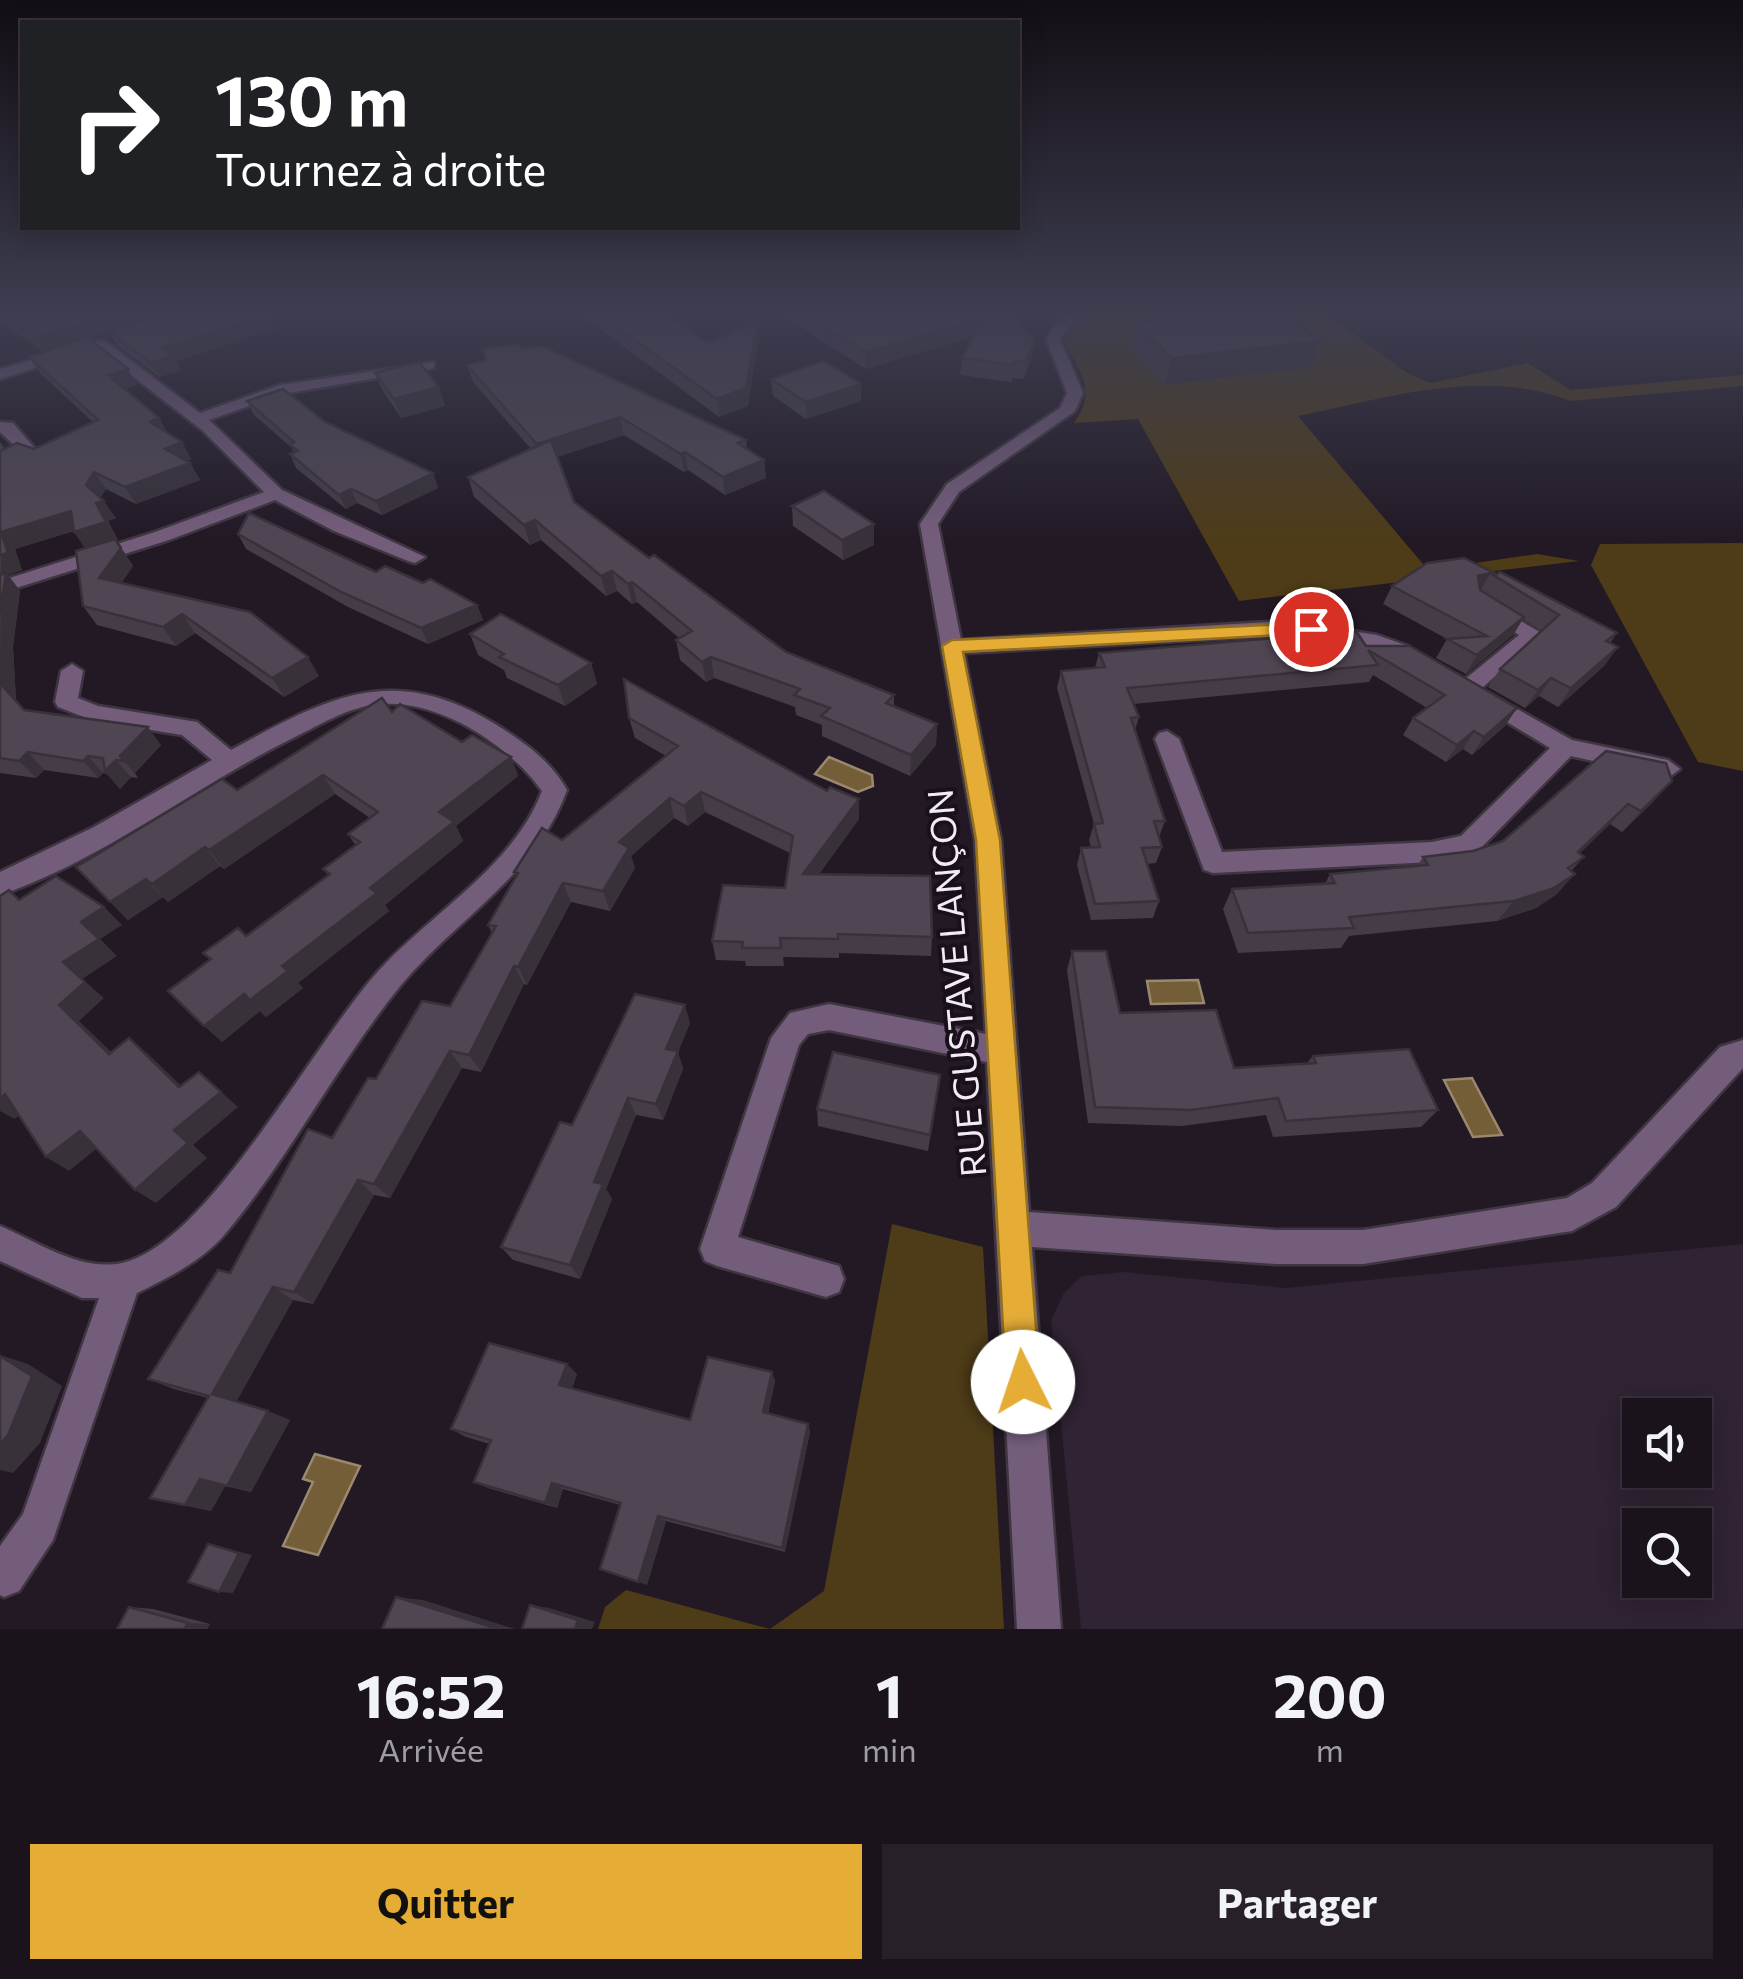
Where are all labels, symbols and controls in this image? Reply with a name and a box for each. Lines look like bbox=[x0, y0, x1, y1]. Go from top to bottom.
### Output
text: 130 m bbox=[215, 55, 408, 140]
icon: right bbox=[50, 60, 180, 190]
text: Tournez à droite bbox=[215, 140, 546, 195]
pin bbox=[1269, 587, 1354, 672]
icon: arrive bbox=[1284, 602, 1339, 657]
street label: RUE GUSTAVE LANÇON bbox=[917, 787, 993, 1179]
position arrow bbox=[971, 1330, 1075, 1434]
map controls bbox=[1622, 1398, 1712, 1598]
button: sound bbox=[1622, 1398, 1712, 1488]
button: search bbox=[1622, 1508, 1712, 1598]
text: 16:52 bbox=[356, 1657, 506, 1730]
text: 1 bbox=[876, 1657, 903, 1730]
text: 200 bbox=[1273, 1657, 1387, 1730]
text: Arrivée bbox=[378, 1729, 484, 1769]
text: min bbox=[862, 1729, 917, 1769]
text: m bbox=[1316, 1729, 1344, 1769]
button: Quitter bbox=[30, 1844, 862, 1959]
button: Partager bbox=[882, 1844, 1713, 1959]

